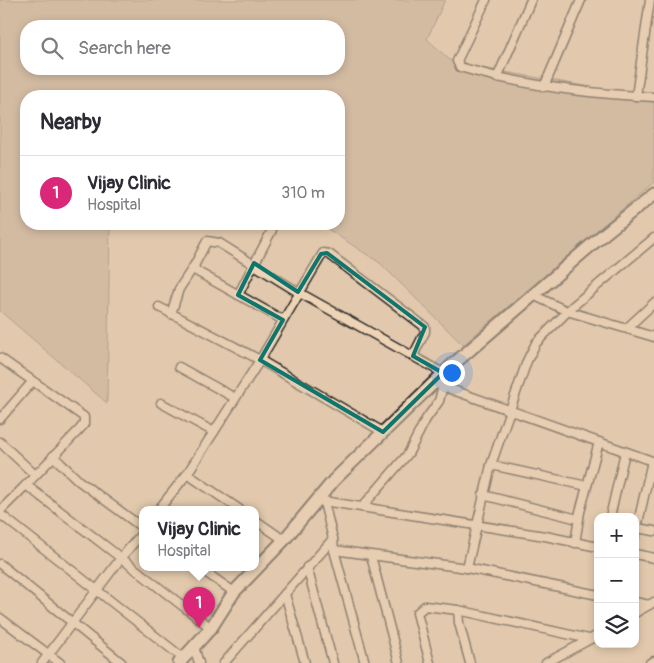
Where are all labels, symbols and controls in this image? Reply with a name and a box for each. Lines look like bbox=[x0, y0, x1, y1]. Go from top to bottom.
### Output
search box bbox=[20, 20, 345, 75]
icon: search bbox=[38, 34, 66, 62]
text: Search here bbox=[78, 36, 171, 60]
text: Nearby bbox=[40, 109, 101, 136]
text: Vijay Clinic bbox=[87, 171, 171, 195]
text: 1 bbox=[53, 183, 59, 203]
text: 310 m bbox=[281, 183, 325, 203]
text: Hospital bbox=[87, 195, 141, 215]
your location bbox=[439, 360, 465, 386]
popup bbox=[139, 506, 259, 571]
map controls bbox=[594, 513, 639, 648]
button: + bbox=[594, 513, 639, 558]
text: Vijay Clinic bbox=[157, 517, 241, 541]
text: Hospital bbox=[157, 541, 211, 561]
button: − bbox=[594, 558, 639, 603]
pin: 1 bbox=[183, 587, 215, 628]
button: layers bbox=[594, 603, 639, 648]

